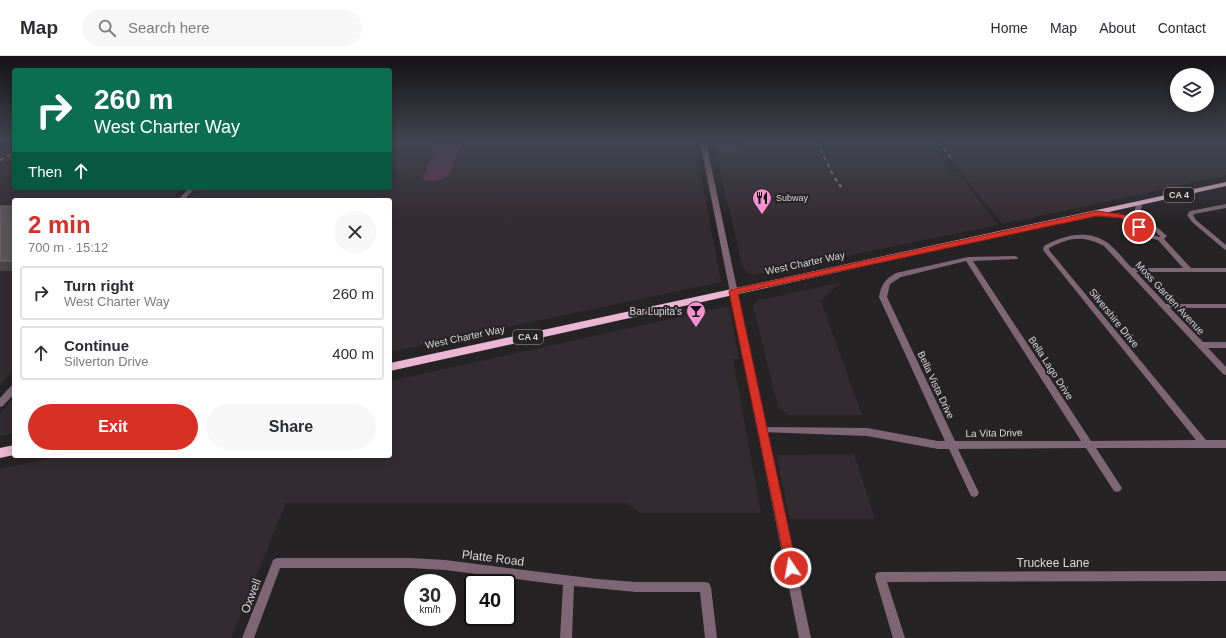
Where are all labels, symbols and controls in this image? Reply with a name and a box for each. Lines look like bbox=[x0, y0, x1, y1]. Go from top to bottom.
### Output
search box bbox=[82, 10, 362, 46]
text: Map bbox=[20, 17, 58, 38]
icon: search bbox=[96, 17, 118, 39]
text: Search here bbox=[128, 19, 210, 36]
text: Home bbox=[991, 20, 1028, 36]
text: Map bbox=[1050, 20, 1077, 36]
text: About bbox=[1099, 20, 1136, 36]
text: Contact bbox=[1158, 20, 1206, 36]
map controls bbox=[1170, 68, 1214, 112]
button: layers bbox=[1170, 68, 1214, 112]
icon: right bbox=[28, 84, 80, 136]
text: 260 m bbox=[94, 84, 173, 115]
text: West Charter Way bbox=[94, 117, 240, 137]
icon: ahead bbox=[70, 160, 92, 182]
text: Then bbox=[28, 163, 62, 180]
restaurant icon: Subway bbox=[751, 187, 773, 215]
road number: CA 4 bbox=[1164, 188, 1194, 202]
place label: Subway bbox=[776, 193, 809, 203]
pin bbox=[1122, 210, 1156, 244]
text: 2 min bbox=[28, 211, 91, 238]
button: close bbox=[334, 211, 376, 253]
icon: arrive bbox=[1128, 216, 1150, 238]
text: 700 m · 15:12 bbox=[28, 240, 108, 255]
street label: West Charter Way bbox=[764, 249, 846, 277]
street label: Moss Garden Avenue bbox=[1133, 259, 1207, 337]
text: Turn right bbox=[64, 277, 134, 294]
icon: right bbox=[30, 282, 52, 304]
text: 260 m bbox=[332, 285, 374, 302]
street label: Silvershire Drive bbox=[1087, 286, 1141, 350]
text: West Charter Way bbox=[64, 294, 169, 309]
bar icon: Bar Lupita's bbox=[685, 300, 707, 328]
place label: Bar Lupita's bbox=[630, 306, 682, 317]
street label: West Charter Way bbox=[424, 323, 506, 351]
road number: CA 4 bbox=[513, 330, 543, 344]
street label: Bella Lago Drive bbox=[1026, 334, 1076, 402]
text: Continue bbox=[64, 337, 129, 354]
icon: ahead bbox=[30, 342, 52, 364]
text: 400 m bbox=[332, 345, 374, 362]
street label: Bella Vista Drive bbox=[916, 350, 957, 421]
text: Silverton Drive bbox=[64, 354, 149, 369]
button: Exit bbox=[28, 404, 198, 450]
button: Share bbox=[206, 404, 376, 450]
street label: La Vita Drive bbox=[965, 427, 1023, 439]
street label: Platte Road bbox=[461, 547, 525, 569]
position arrow bbox=[770, 547, 812, 589]
street label: Truckee Lane bbox=[1017, 556, 1090, 570]
speed limit sign: 40 bbox=[464, 574, 516, 626]
street label: Oxwell bbox=[238, 577, 264, 615]
text: 30 bbox=[419, 584, 441, 606]
text: km/h bbox=[419, 604, 441, 615]

